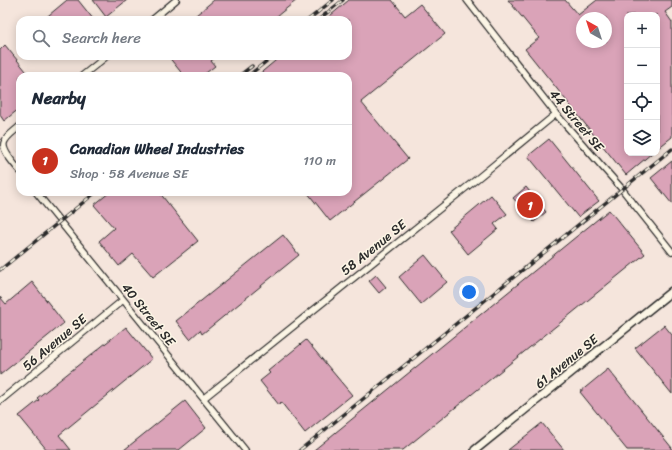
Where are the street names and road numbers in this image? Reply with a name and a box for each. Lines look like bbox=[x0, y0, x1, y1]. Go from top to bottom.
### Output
street label: 44 Street SE bbox=[543, 84, 610, 157]
street label: 58 Avenue SE bbox=[335, 213, 412, 281]
street label: 40 Street SE bbox=[116, 277, 182, 352]
street label: 56 Avenue SE bbox=[17, 308, 93, 377]
street label: 61 Avenue SE bbox=[529, 328, 604, 394]

